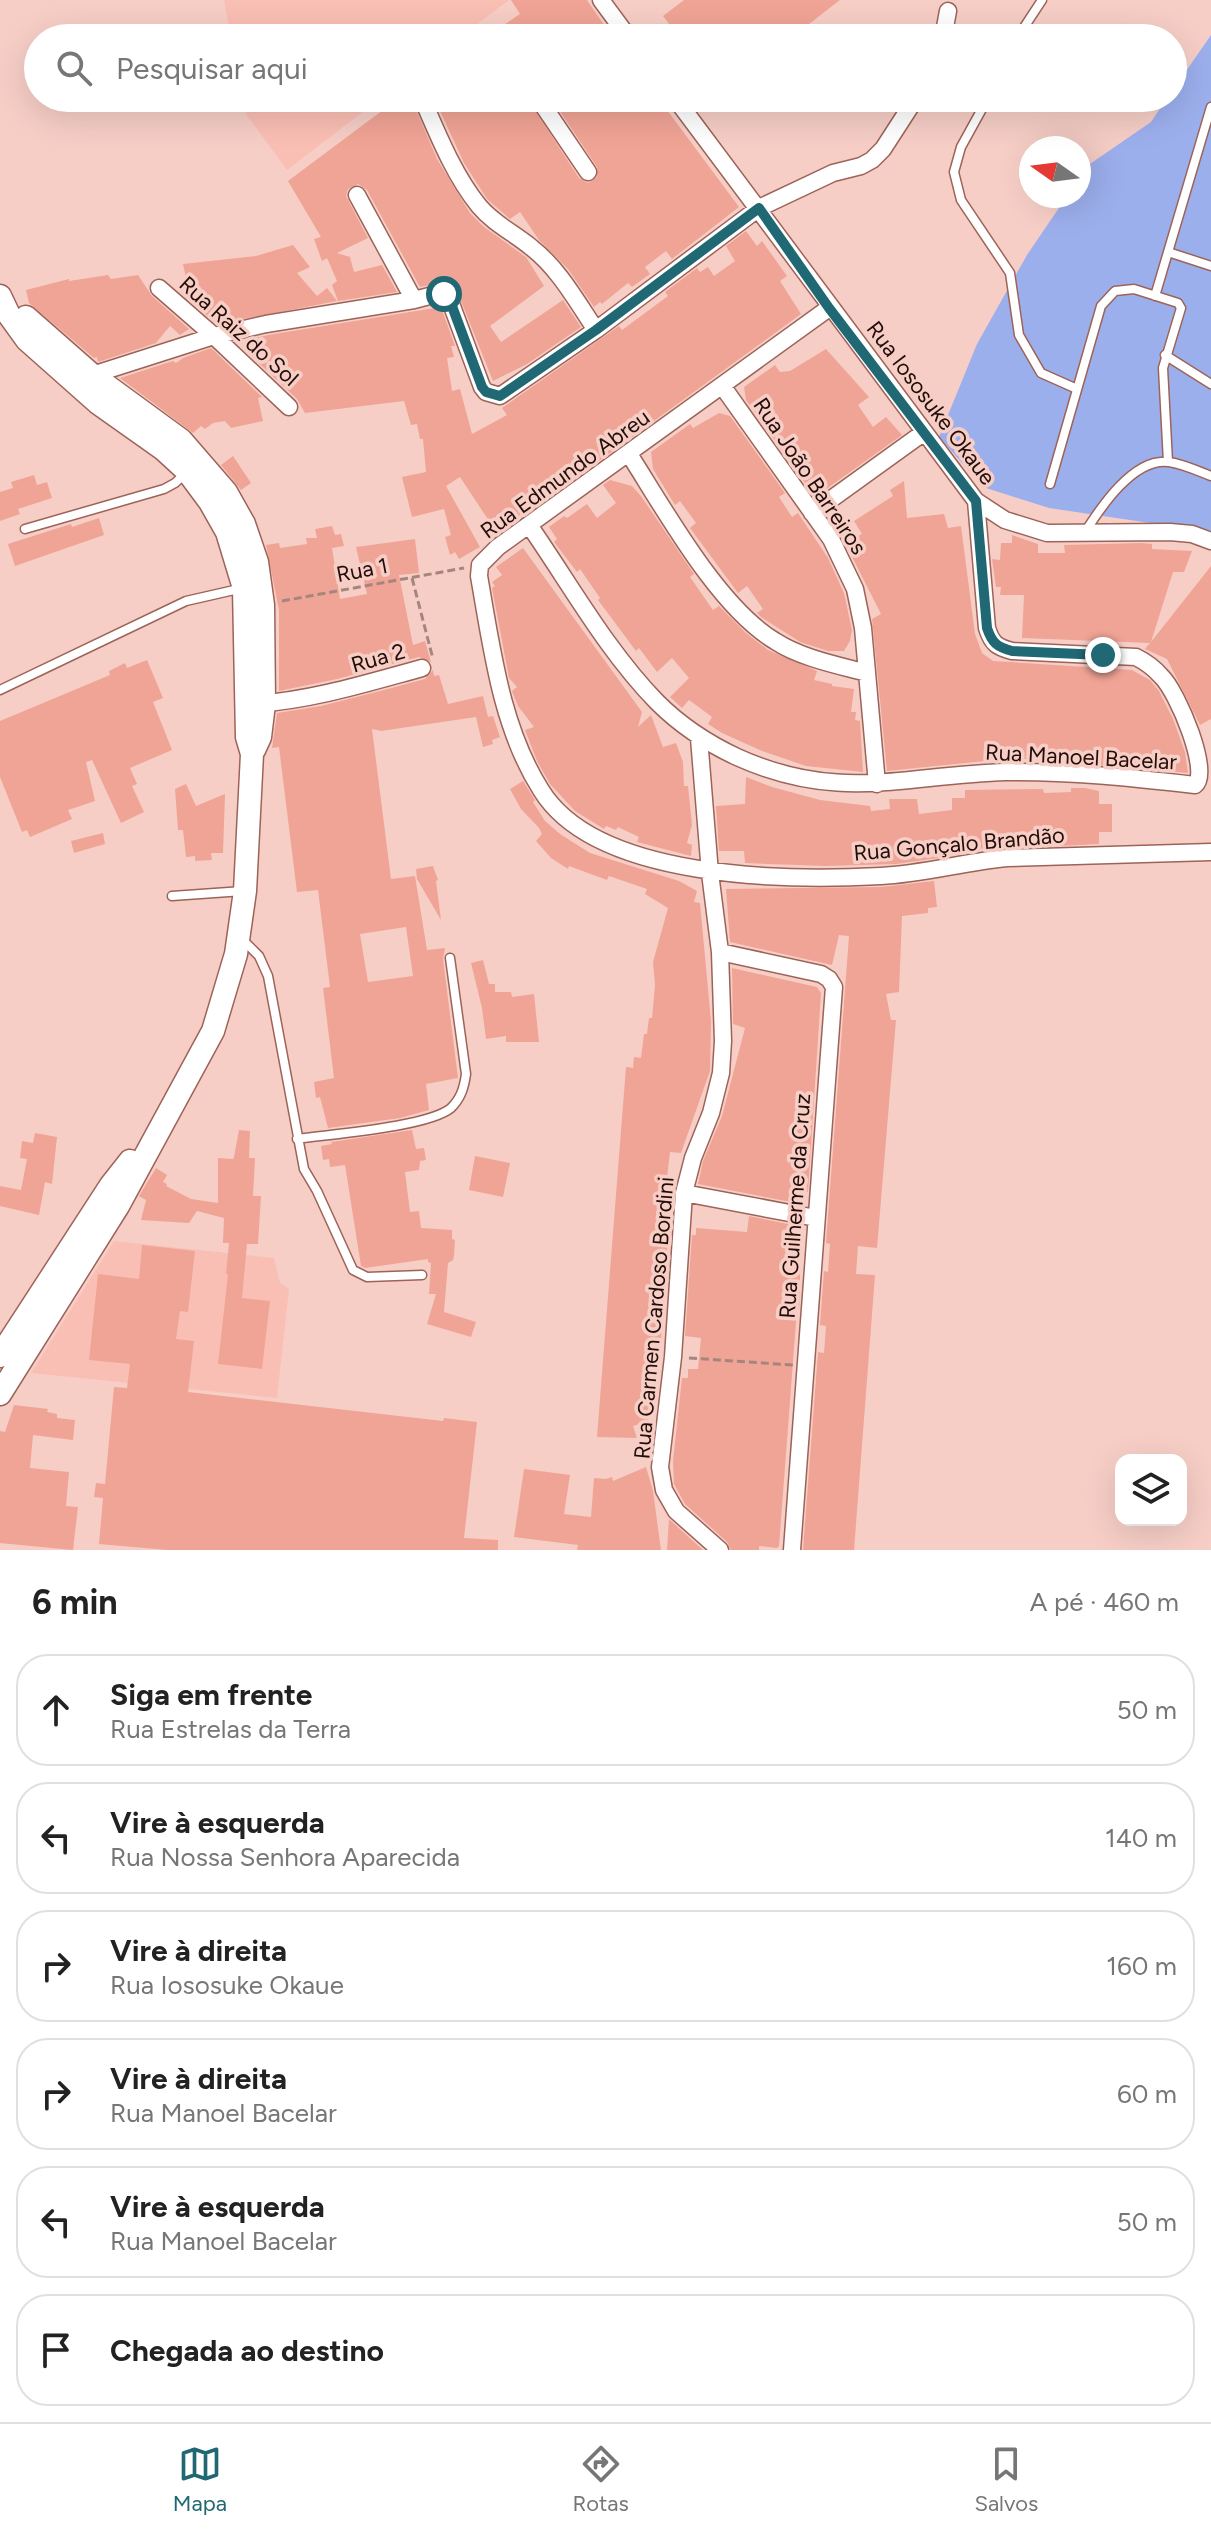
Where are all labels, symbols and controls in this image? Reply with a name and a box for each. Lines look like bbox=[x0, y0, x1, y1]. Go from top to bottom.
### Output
search box bbox=[24, 24, 1187, 112]
icon: search bbox=[52, 46, 96, 90]
text: Pesquisar aqui bbox=[116, 50, 308, 87]
north arrow bbox=[1019, 136, 1091, 208]
street label: Rua Raiz do Sol bbox=[174, 270, 304, 392]
route start bbox=[426, 276, 462, 312]
street label: Rua Iososuke Okaue bbox=[861, 316, 1001, 490]
street label: Rua João Barreiros bbox=[748, 392, 872, 560]
street label: Rua Edmundo Abreu bbox=[475, 404, 655, 544]
street label: Rua 1 bbox=[334, 552, 390, 588]
street label: Rua 2 bbox=[348, 637, 408, 679]
route end bbox=[1085, 637, 1121, 673]
street label: Rua Manoel Bacelar bbox=[984, 738, 1178, 776]
street label: Rua Gonçalo Brandão bbox=[852, 821, 1066, 867]
street label: Rua Guilherme da Cruz bbox=[774, 1093, 816, 1319]
street label: Rua Carmen Cardoso Bordini bbox=[628, 1176, 680, 1460]
map controls bbox=[1115, 1454, 1187, 1526]
button: layers bbox=[1115, 1454, 1187, 1526]
text: 6 min bbox=[32, 1582, 118, 1623]
text: A pé · 460 m bbox=[1030, 1586, 1179, 1618]
text: Siga em frente bbox=[110, 1676, 312, 1713]
icon: ahead bbox=[34, 1688, 78, 1732]
text: 50 m bbox=[1117, 1694, 1177, 1726]
text: Rua Estrelas da Terra bbox=[110, 1713, 351, 1745]
text: Vire à esquerda bbox=[110, 1804, 325, 1841]
icon: left bbox=[34, 1816, 78, 1860]
text: 140 m bbox=[1105, 1822, 1177, 1854]
text: Rua Nossa Senhora Aparecida bbox=[110, 1841, 460, 1873]
text: Vire à direita bbox=[110, 1932, 287, 1969]
icon: right bbox=[34, 1944, 78, 1988]
text: 160 m bbox=[1106, 1950, 1177, 1982]
text: Rua Iososuke Okaue bbox=[110, 1969, 344, 2001]
text: Vire à direita bbox=[110, 2060, 287, 2097]
icon: right bbox=[34, 2072, 78, 2116]
text: 60 m bbox=[1117, 2078, 1177, 2110]
text: Rua Manoel Bacelar bbox=[110, 2097, 337, 2129]
text: Vire à esquerda bbox=[110, 2188, 325, 2225]
icon: left bbox=[34, 2200, 78, 2244]
text: 50 m bbox=[1117, 2206, 1177, 2238]
text: Rua Manoel Bacelar bbox=[110, 2225, 337, 2257]
icon: arrive bbox=[34, 2328, 78, 2372]
text: Chegada ao destino bbox=[110, 2332, 384, 2369]
tab: Mapa bbox=[173, 2442, 227, 2517]
tab: Rotas bbox=[573, 2442, 629, 2517]
tab: Salvos bbox=[974, 2442, 1038, 2517]

